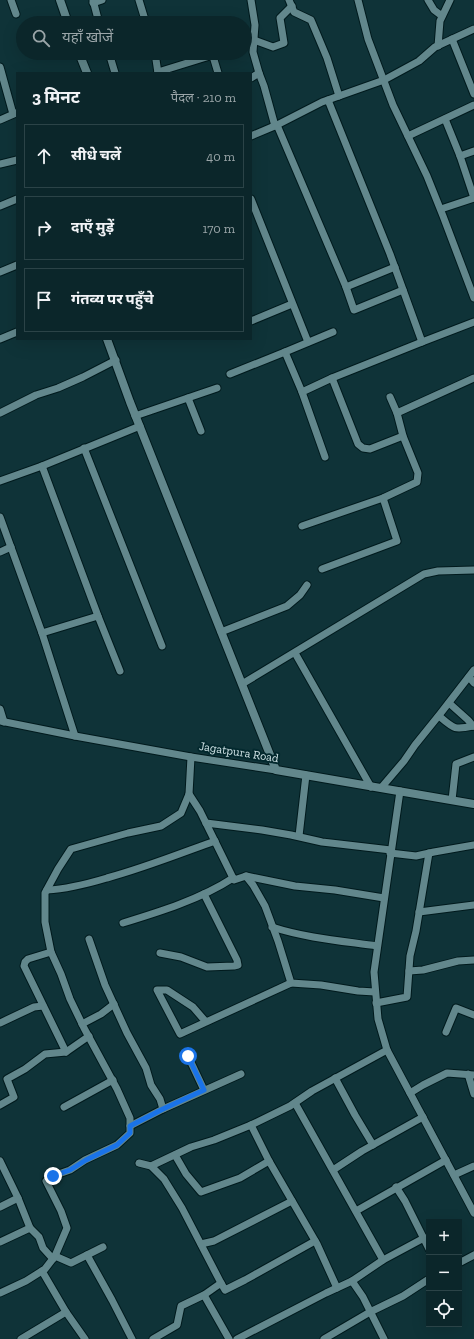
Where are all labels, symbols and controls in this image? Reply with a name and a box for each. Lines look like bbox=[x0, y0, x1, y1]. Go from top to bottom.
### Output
search box bbox=[16, 16, 252, 60]
icon: search bbox=[30, 27, 52, 49]
text: यहाँ खोजें bbox=[62, 28, 113, 46]
text: 3 मिनट bbox=[32, 87, 80, 107]
text: पैदल · 210 m bbox=[171, 90, 236, 105]
icon: ahead bbox=[33, 145, 55, 167]
text: सीधे चलें bbox=[71, 146, 121, 164]
text: 40 m bbox=[206, 149, 235, 164]
icon: right bbox=[33, 217, 55, 239]
text: दाएँ मुड़ें bbox=[71, 218, 114, 236]
text: 170 m bbox=[202, 221, 235, 236]
icon: arrive bbox=[33, 289, 55, 311]
text: गंतव्य पर पहुँचे bbox=[71, 290, 154, 308]
street label: Jagatpura Road bbox=[198, 739, 280, 765]
route start bbox=[179, 1047, 197, 1065]
route end bbox=[44, 1167, 62, 1185]
map controls bbox=[426, 1219, 462, 1327]
button: + bbox=[426, 1219, 462, 1255]
button: − bbox=[426, 1255, 462, 1291]
button: locate bbox=[426, 1291, 462, 1327]

